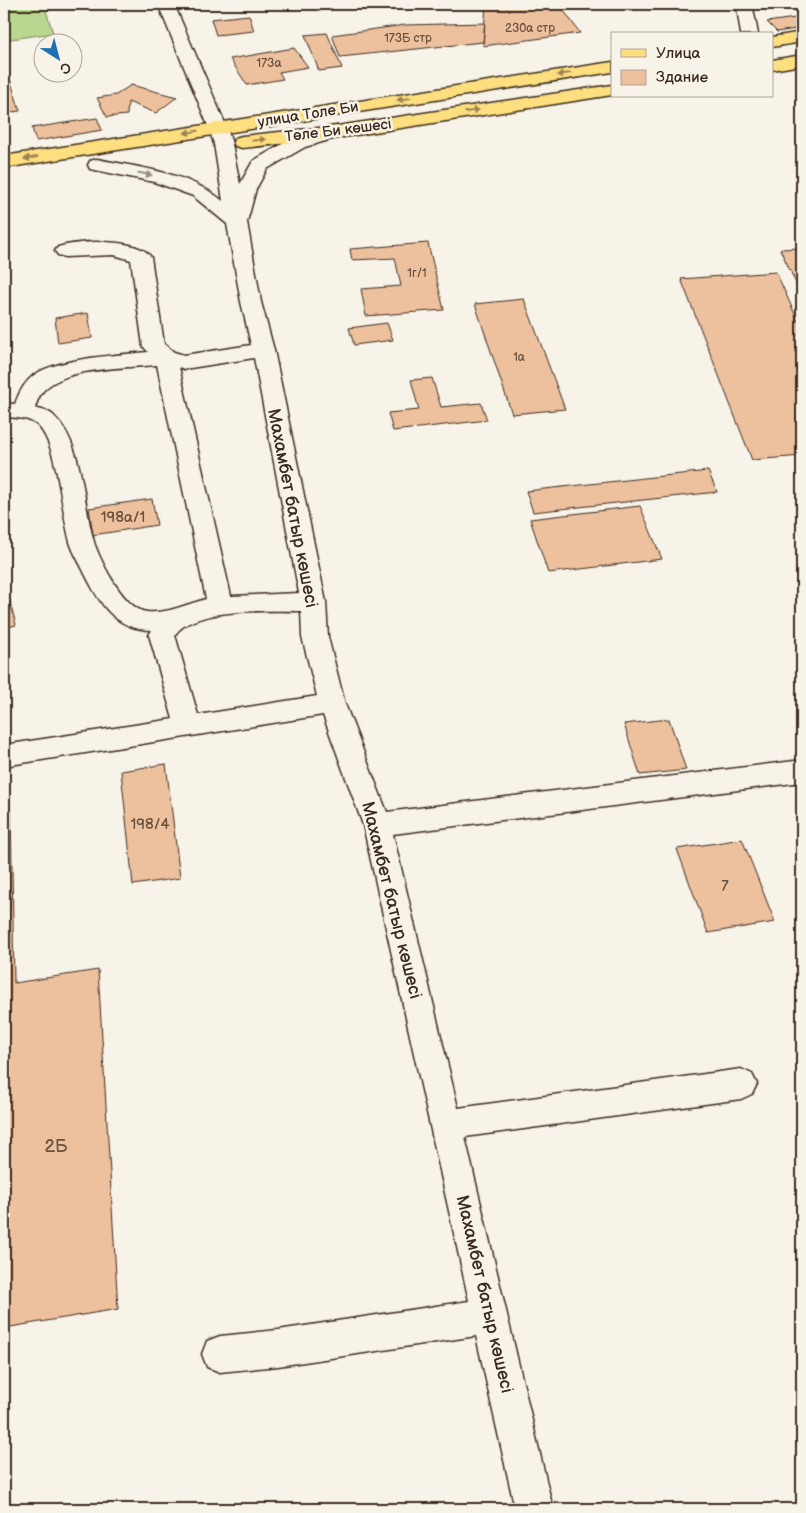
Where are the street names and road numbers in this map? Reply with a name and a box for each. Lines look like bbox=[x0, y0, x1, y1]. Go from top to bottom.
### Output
street label: улица Толе Би bbox=[256, 97, 360, 132]
street label: Төле Би көшесі bbox=[283, 115, 393, 146]
street label: Махамбет батыр көшесі bbox=[263, 407, 322, 610]
street label: Махамбет батыр көшесі bbox=[357, 799, 426, 1001]
street label: Махамбет батыр көшесі bbox=[452, 1193, 518, 1395]

